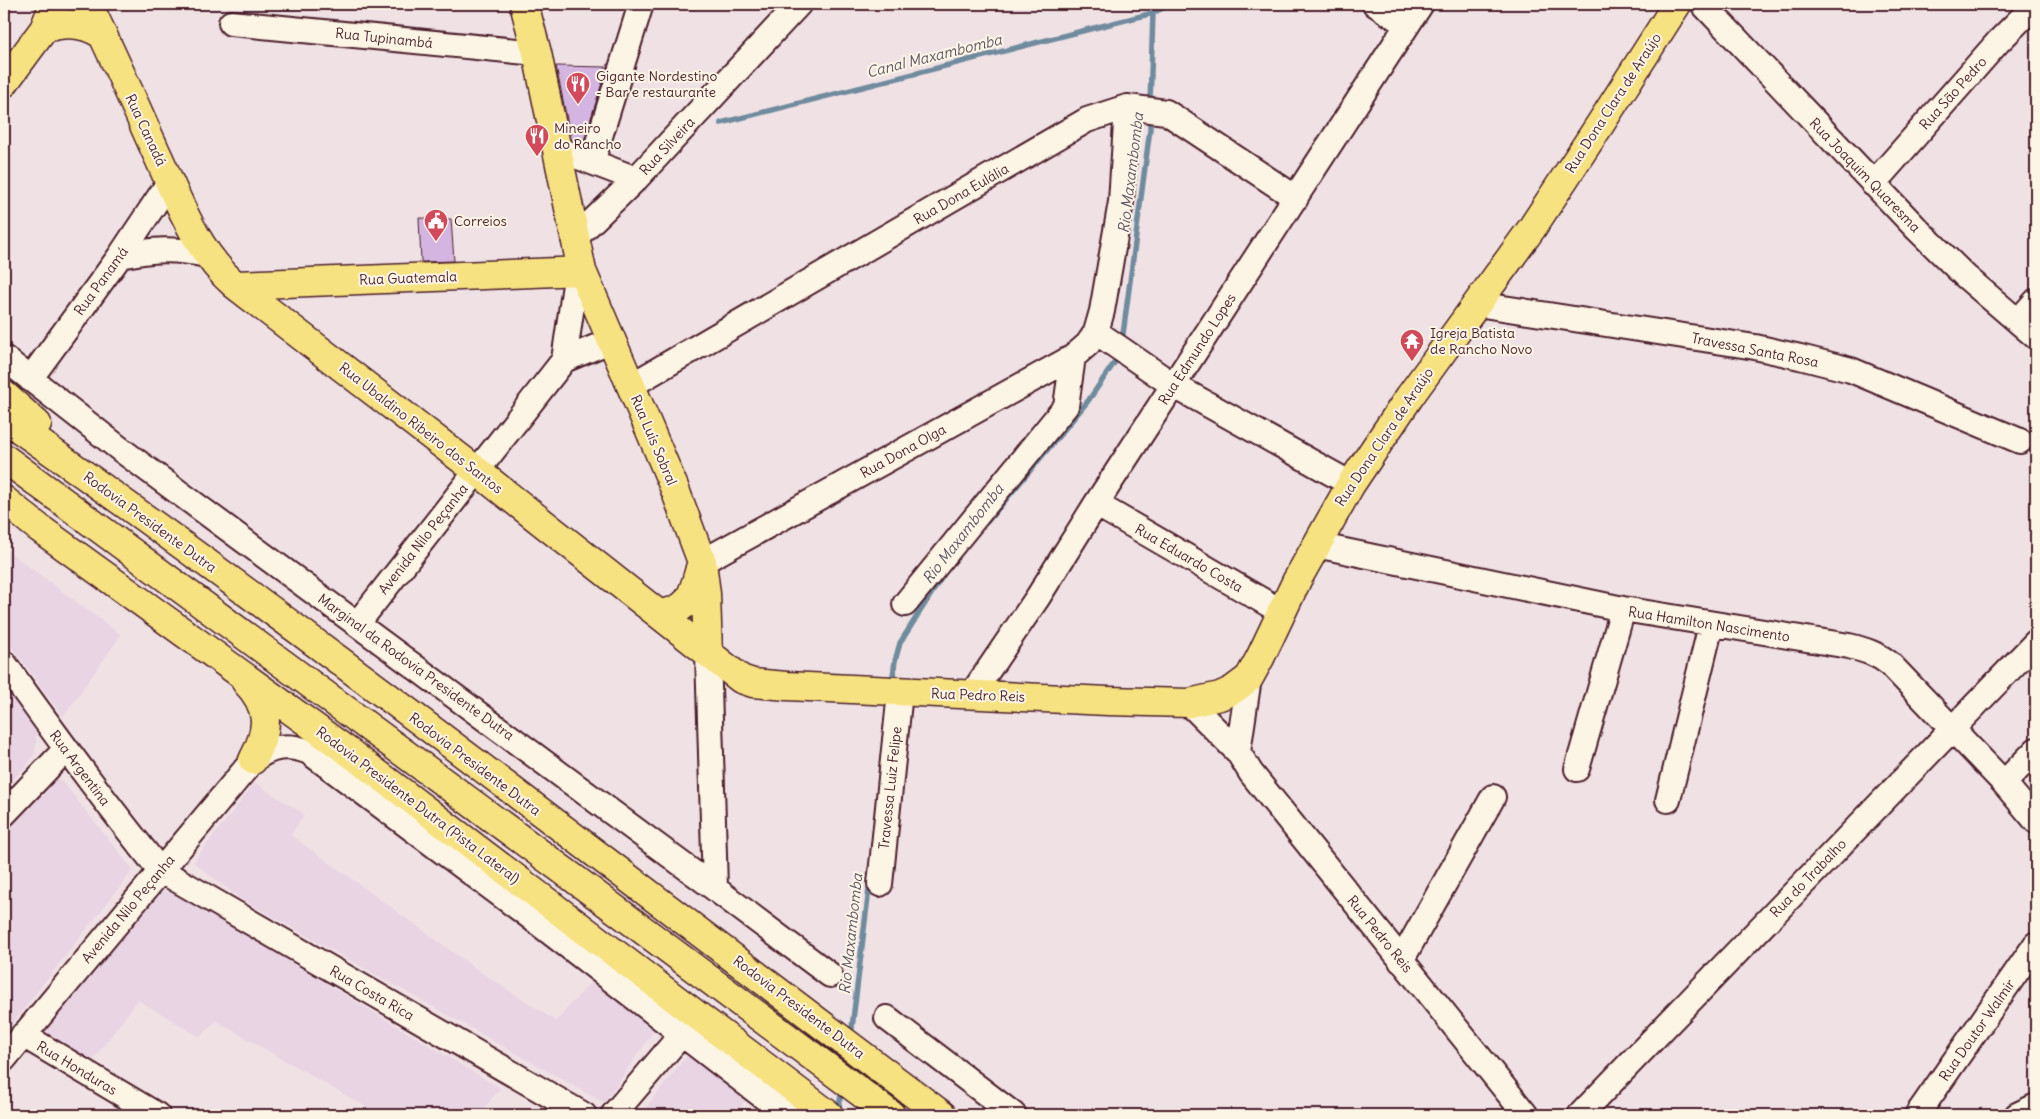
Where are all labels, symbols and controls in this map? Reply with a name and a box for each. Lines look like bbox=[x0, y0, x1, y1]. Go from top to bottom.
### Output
street label: Rua Tupinambá bbox=[334, 24, 434, 52]
water label: Canal Maxambomba bbox=[864, 29, 1005, 82]
street label: Rua Dona Clara de Araújo bbox=[1561, 29, 1665, 176]
street label: Rua São Pedro bbox=[1915, 53, 1991, 133]
place label: Gigante Nordestino - Bar e restaurante bbox=[596, 67, 717, 101]
restaurant icon: Gigante Nordestino - Bar e restaurante bbox=[565, 71, 591, 105]
street label: Rua Canadá bbox=[121, 91, 171, 169]
water label: Rio Maxambomba bbox=[1114, 110, 1147, 234]
street label: Rua Silveira bbox=[635, 113, 699, 179]
street label: Rua Joaquim Quaresma bbox=[1806, 114, 1924, 236]
place label: Mineiro do Rancho bbox=[554, 119, 622, 153]
restaurant icon: Mineiro do Rancho bbox=[524, 123, 550, 157]
street label: Rua Dona Eulália bbox=[910, 159, 1012, 229]
public building icon: Correios bbox=[423, 208, 449, 242]
place label: Correios bbox=[454, 212, 507, 230]
street label: Rua Panamá bbox=[70, 243, 132, 319]
street label: Rua Guatemala bbox=[359, 267, 457, 289]
street label: Rua Edmundo Lopes bbox=[1154, 290, 1240, 408]
place label: Igreja Batista de Rancho Novo bbox=[1430, 324, 1533, 358]
temple icon: Igreja Batista de Rancho Novo bbox=[1399, 328, 1425, 362]
street label: Travessa Santa Rosa bbox=[1690, 329, 1820, 371]
street label: Rua Ubaldino Ribeiro dos Santos bbox=[335, 358, 507, 498]
street label: Rua Dona Clara de Araújo bbox=[1331, 364, 1437, 510]
street label: Rua Luís Sobral bbox=[627, 392, 681, 488]
street label: Rua Dona Olga bbox=[857, 420, 949, 482]
street label: Rodovia Presidente Dutra bbox=[80, 468, 220, 576]
water label: Rio Maxambomba bbox=[918, 479, 1008, 587]
street label: Avenida Nilo Peçanha bbox=[374, 480, 472, 598]
street label: Rua Eduardo Costa bbox=[1132, 520, 1246, 596]
street label: Marginal da Rodovia Presidente Dutra bbox=[314, 590, 518, 744]
street label: Rua Hamilton Nascimento bbox=[1627, 602, 1791, 646]
street label: Rua Pedro Reis bbox=[931, 684, 1025, 706]
street label: Rodovia Presidente Dutra bbox=[406, 709, 544, 819]
street label: Rodovia Presidente Dutra (Pista Lateral) bbox=[313, 722, 523, 888]
street label: Travessa Luiz Felipe bbox=[875, 726, 905, 850]
street label: Rua Argentina bbox=[46, 727, 114, 809]
street label: Rua do Trabalho bbox=[1766, 835, 1850, 921]
street label: Avenida Nilo Peçanha bbox=[77, 851, 179, 967]
water label: Rio Maxambomba bbox=[835, 871, 866, 995]
street label: Rua Pedro Reis bbox=[1343, 892, 1417, 976]
street label: Rodovia Presidente Dutra bbox=[730, 952, 868, 1062]
street label: Rua Costa Rica bbox=[327, 962, 417, 1024]
street label: Rua Doutor Walmir bbox=[1935, 975, 2019, 1084]
street label: Rua Honduras bbox=[34, 1037, 120, 1099]

